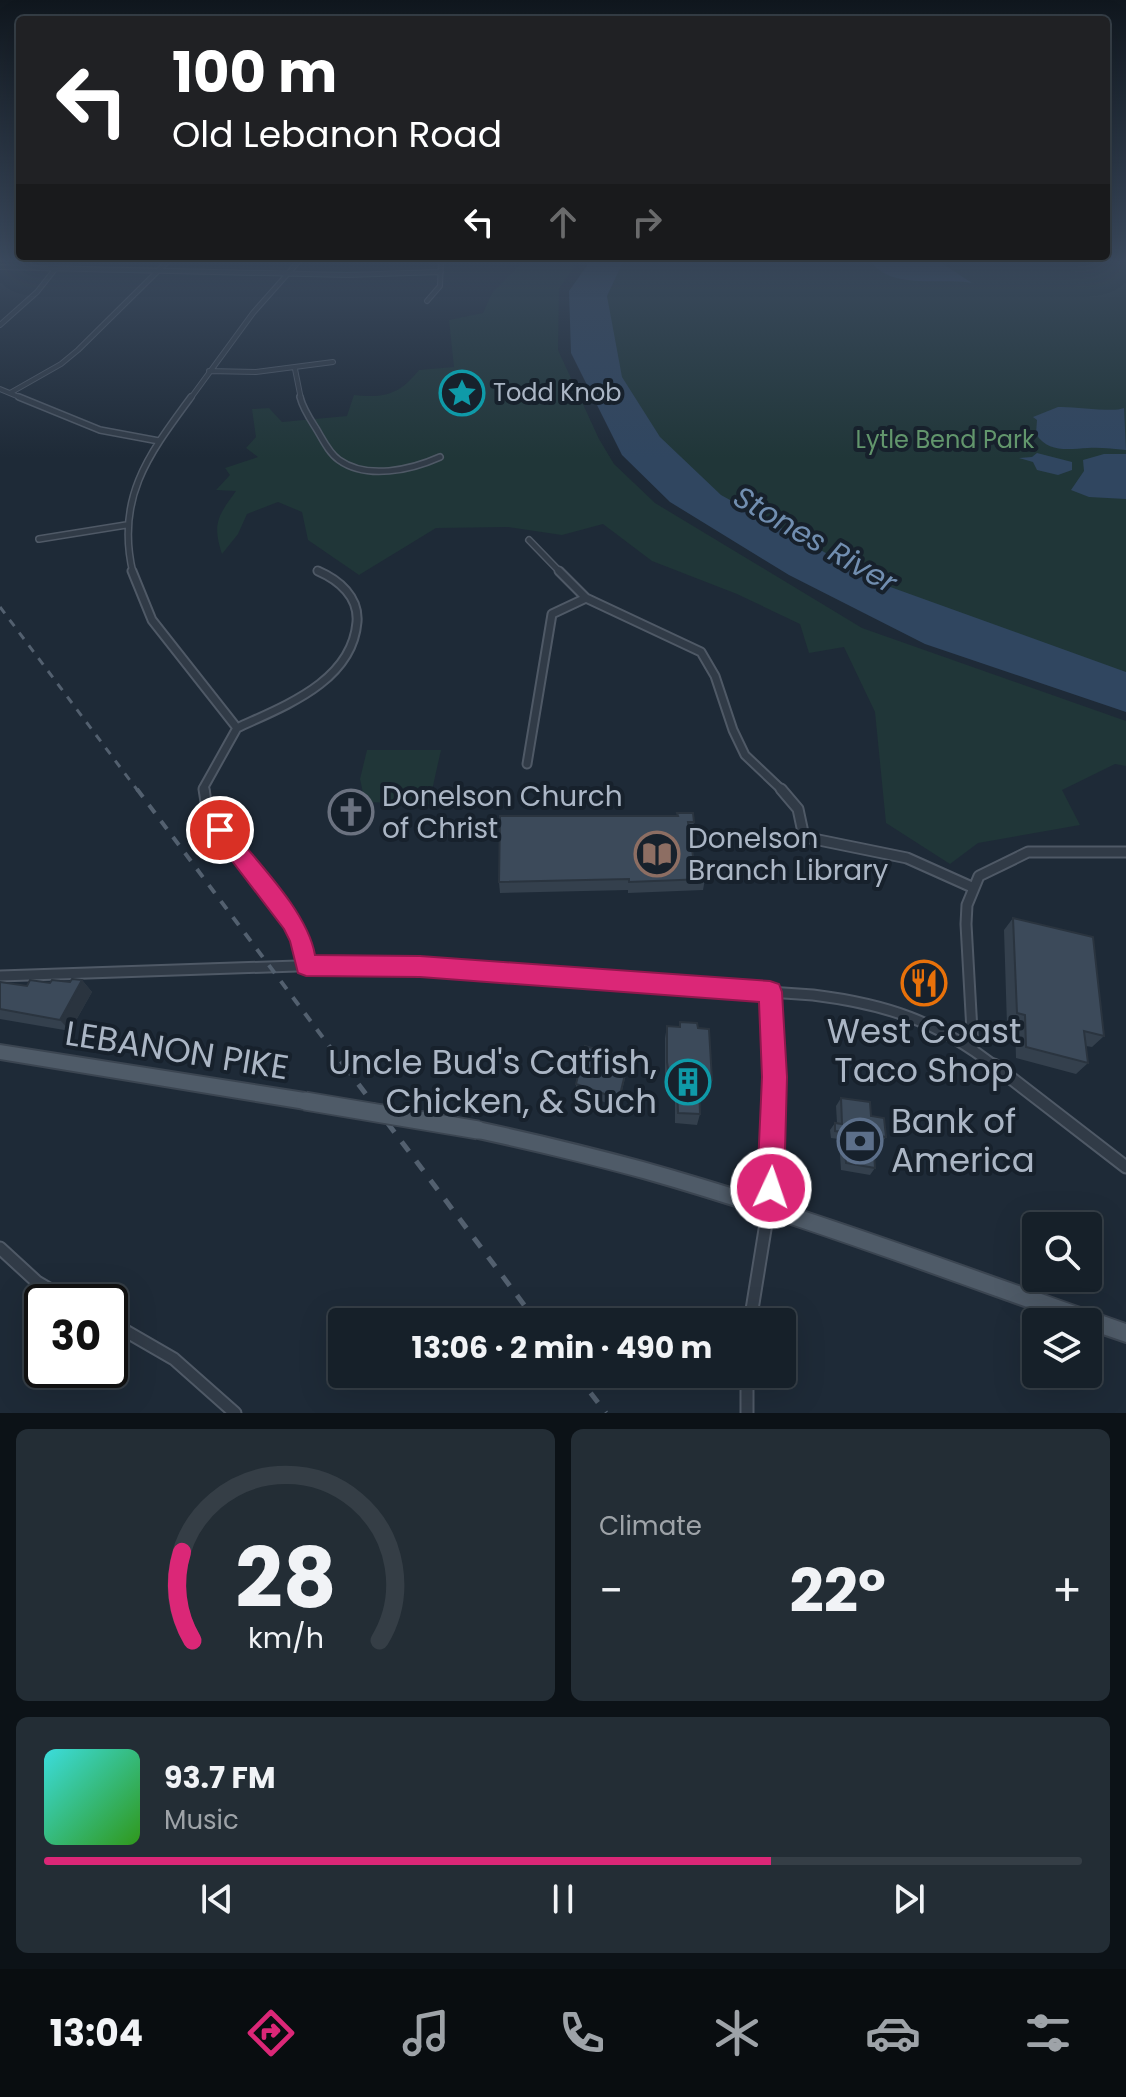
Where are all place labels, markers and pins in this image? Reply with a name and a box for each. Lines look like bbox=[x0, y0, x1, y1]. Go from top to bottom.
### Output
place icon: Todd Knob bbox=[438, 369, 486, 417]
place label: Todd Knob bbox=[493, 376, 622, 409]
place label: Donelson Church of Christ bbox=[382, 777, 623, 848]
church icon: Donelson Church of Christ bbox=[327, 788, 375, 836]
pin bbox=[186, 796, 254, 864]
place label: Donelson Branch Library bbox=[688, 819, 889, 890]
library icon: Donelson Branch Library bbox=[633, 830, 681, 878]
restaurant icon: West Coast Taco Shop bbox=[900, 959, 948, 1007]
place label: West Coast Taco Shop bbox=[827, 1007, 1021, 1094]
place label: Uncle Bud's Catfish, Chicken, & Such bbox=[328, 1038, 657, 1125]
building icon: Uncle Bud's Catfish, Chicken, & Such bbox=[664, 1058, 712, 1106]
place label: Bank of America bbox=[891, 1097, 1035, 1184]
bank icon: Bank of America bbox=[836, 1117, 884, 1165]

